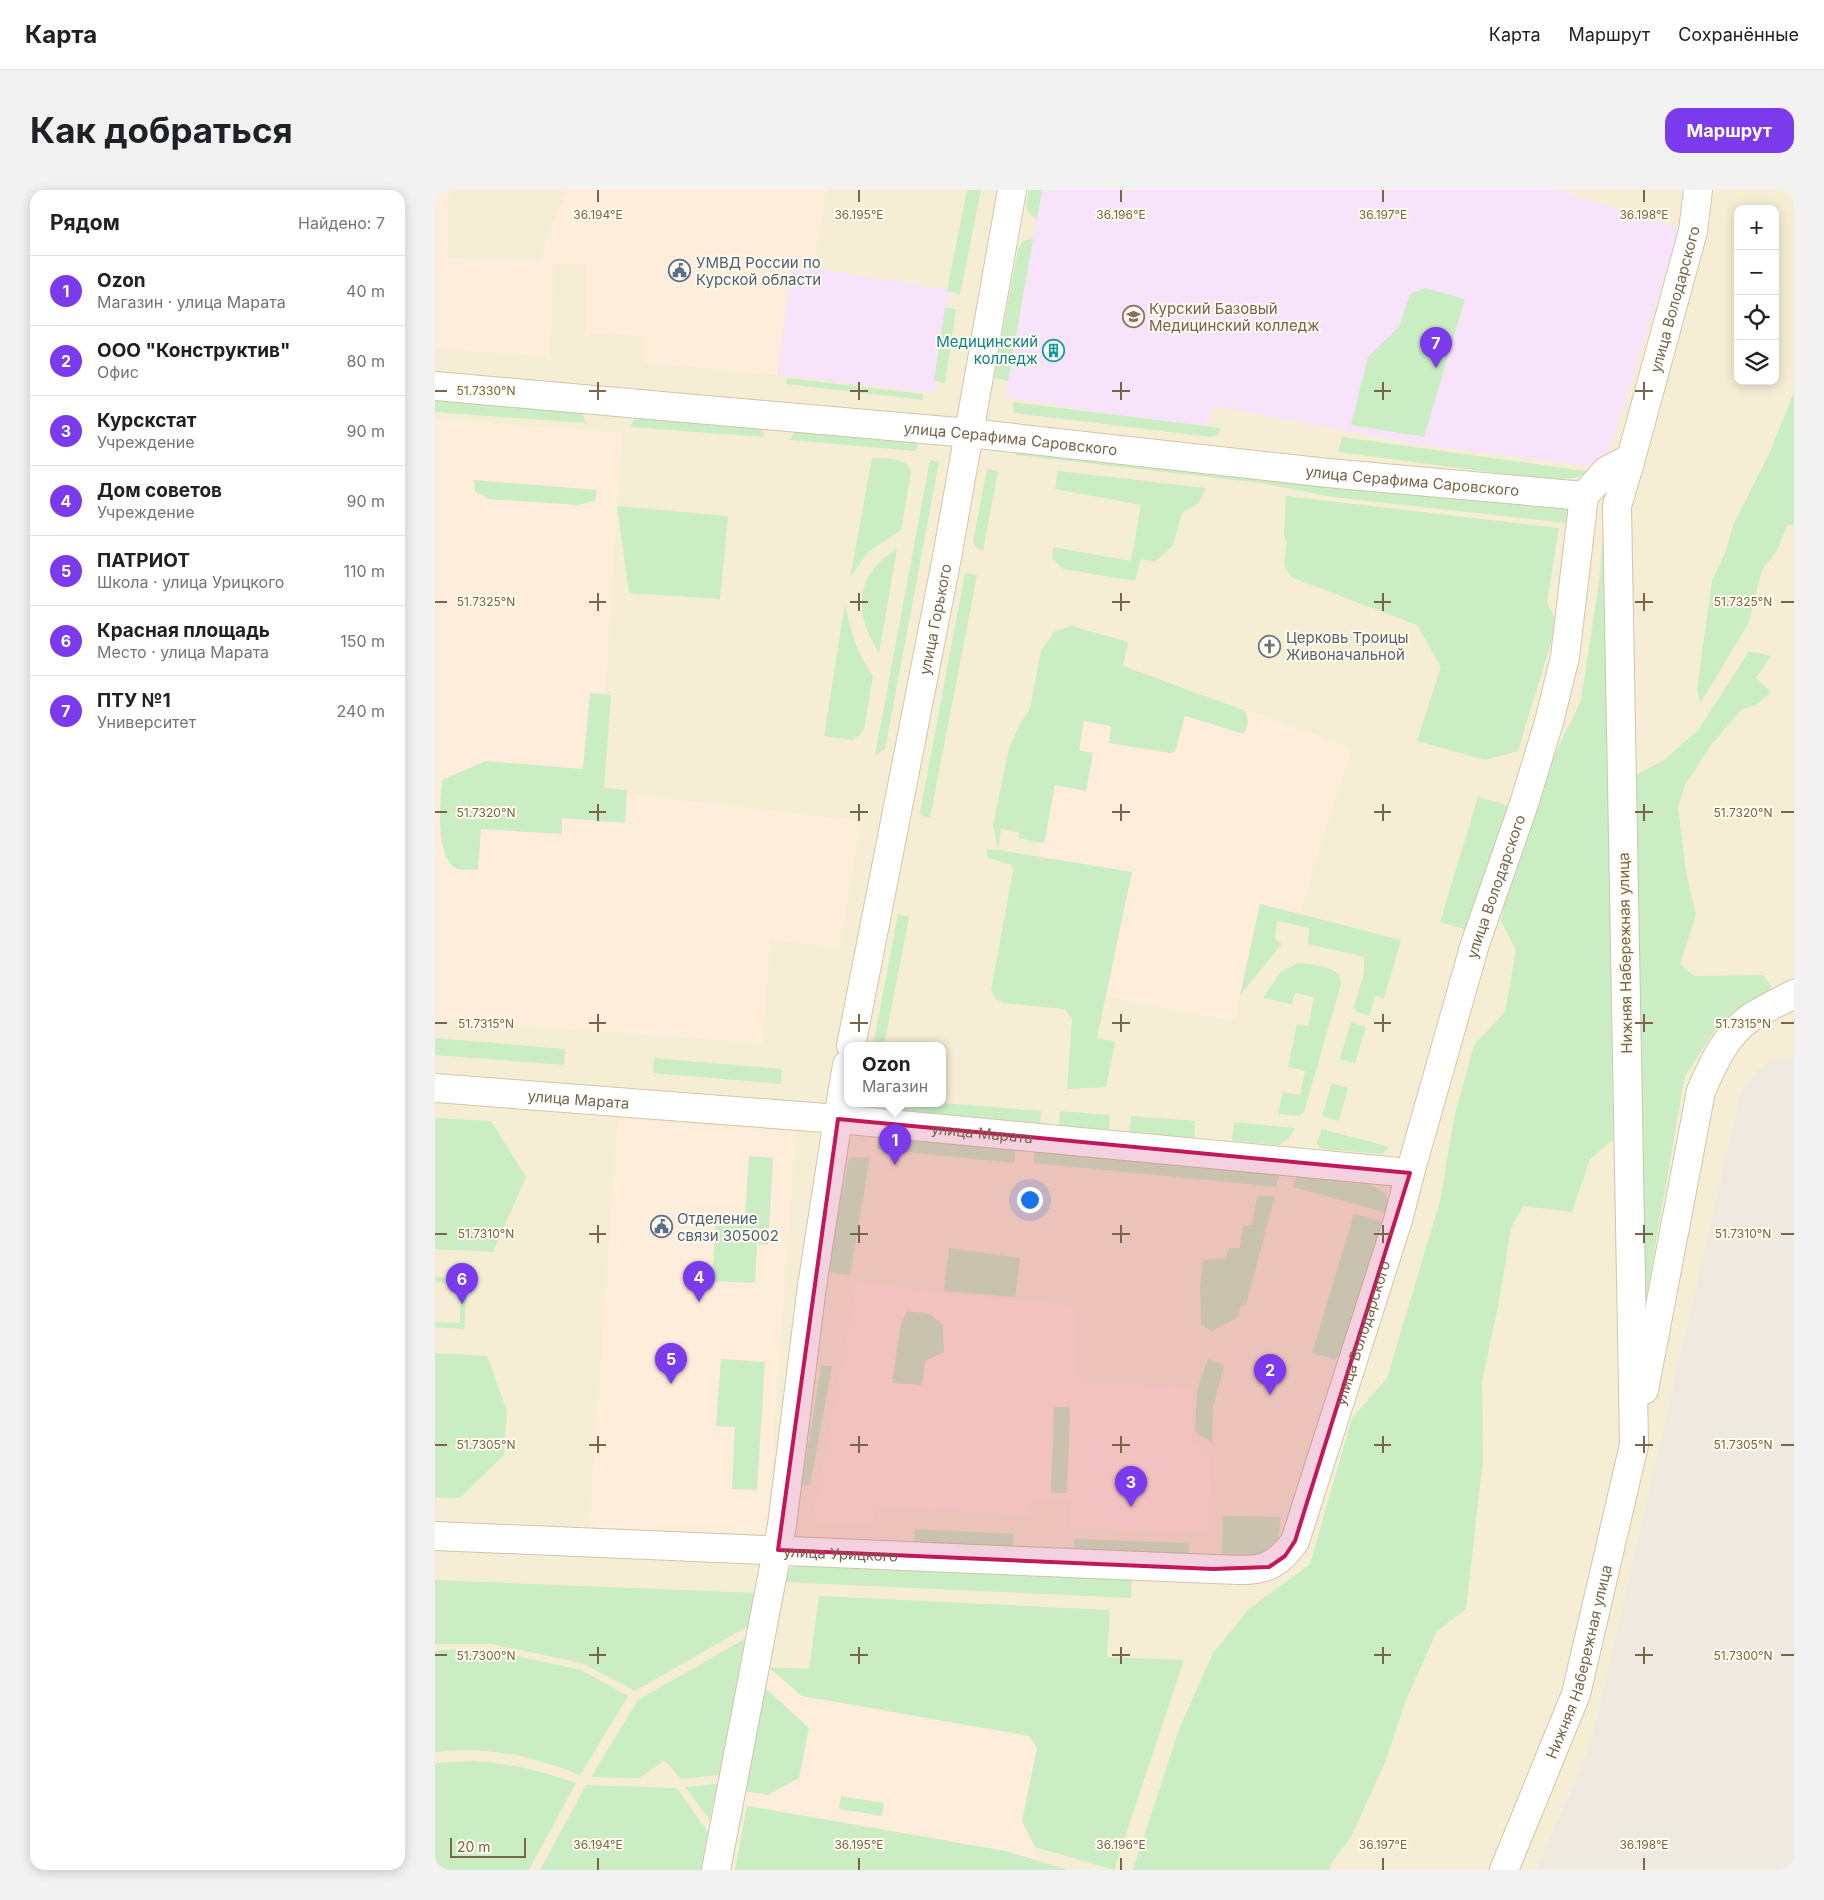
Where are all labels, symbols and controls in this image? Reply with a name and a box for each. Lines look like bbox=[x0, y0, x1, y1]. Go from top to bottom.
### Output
text: Карта bbox=[25, 20, 97, 49]
text: Карта bbox=[1489, 24, 1541, 45]
text: Маршрут bbox=[1569, 24, 1650, 45]
text: Сохранённые bbox=[1678, 24, 1799, 45]
button: Маршрут bbox=[1665, 108, 1794, 153]
text: Как добраться bbox=[30, 109, 293, 151]
map controls bbox=[1734, 205, 1779, 385]
button: + bbox=[1734, 205, 1779, 250]
text: 36.194°E bbox=[573, 207, 623, 222]
text: 36.195°E bbox=[834, 207, 884, 222]
text: 36.196°E bbox=[1096, 207, 1146, 222]
text: 36.197°E bbox=[1359, 207, 1407, 222]
text: 36.198°E bbox=[1619, 207, 1669, 222]
text: Рядом bbox=[50, 210, 120, 235]
text: Найдено: 7 bbox=[298, 213, 385, 233]
street label: улица Володарского bbox=[1645, 225, 1703, 375]
button: − bbox=[1734, 250, 1779, 295]
place label: УМВД России по Курской области bbox=[696, 253, 821, 289]
public building icon: УМВД России по Курской области bbox=[668, 259, 692, 283]
text: Ozon bbox=[97, 269, 146, 292]
text: 1 bbox=[63, 281, 69, 301]
text: 40 m bbox=[346, 281, 385, 301]
text: Магазин · улица Марата bbox=[97, 292, 286, 312]
button: locate bbox=[1734, 295, 1779, 340]
place label: Курский Базовый Медицинский колледж bbox=[1149, 299, 1319, 335]
school or university icon: Курский Базовый Медицинский колледж bbox=[1121, 305, 1145, 329]
pin: 7 bbox=[1420, 327, 1452, 368]
place label: Медицинский колледж bbox=[936, 332, 1038, 368]
building icon: Медицинский колледж bbox=[1042, 338, 1066, 362]
text: ООО "Конструктив" bbox=[97, 339, 290, 362]
button: layers bbox=[1734, 340, 1779, 385]
text: 2 bbox=[61, 351, 71, 371]
text: 80 m bbox=[346, 351, 385, 371]
text: Офис bbox=[97, 362, 139, 382]
text: 51.7330°N bbox=[457, 383, 515, 398]
text: Курскстат bbox=[97, 409, 197, 432]
street label: улица Серафима Саровского bbox=[903, 418, 1118, 459]
text: 3 bbox=[61, 421, 71, 441]
text: 90 m bbox=[346, 421, 385, 441]
text: Учреждение bbox=[97, 432, 195, 452]
street label: улица Серафима Саровского bbox=[1305, 461, 1520, 500]
text: Дом советов bbox=[97, 479, 222, 502]
text: 4 bbox=[61, 491, 71, 511]
text: 90 m bbox=[346, 491, 385, 511]
text: Учреждение bbox=[97, 502, 195, 522]
text: ПАТРИОТ bbox=[97, 549, 190, 572]
text: 5 bbox=[61, 561, 71, 581]
text: 110 m bbox=[343, 561, 385, 581]
street label: улица Горького bbox=[915, 562, 955, 676]
text: Школа · улица Урицкого bbox=[97, 572, 284, 592]
text: 51.7325°N bbox=[457, 594, 515, 609]
text: 51.7325°N bbox=[1714, 594, 1772, 609]
text: Красная площадь bbox=[97, 619, 270, 642]
place label: Церковь Троицы Живоначальной bbox=[1286, 628, 1408, 664]
text: 6 bbox=[61, 631, 71, 651]
text: 150 m bbox=[340, 631, 385, 651]
church icon: Церковь Троицы Живоначальной bbox=[1258, 634, 1282, 658]
text: Место · улица Марата bbox=[97, 642, 269, 662]
text: ПТУ №1 bbox=[97, 689, 171, 712]
text: 7 bbox=[61, 701, 71, 721]
text: 240 m bbox=[337, 701, 385, 721]
text: Университет bbox=[97, 712, 196, 732]
text: 51.7320°N bbox=[457, 805, 515, 820]
text: 51.7320°N bbox=[1714, 805, 1772, 820]
street label: улица Володарского bbox=[1462, 812, 1529, 960]
street label: Нижняя Набережная улица bbox=[1614, 852, 1636, 1054]
text: 51.7315°N bbox=[458, 1016, 514, 1031]
text: 51.7315°N bbox=[1715, 1016, 1771, 1031]
popup bbox=[844, 1042, 946, 1107]
text: Ozon bbox=[862, 1053, 911, 1076]
text: Магазин bbox=[862, 1076, 928, 1096]
street label: улица Марата bbox=[527, 1086, 630, 1112]
street label: улица Марата bbox=[930, 1118, 1034, 1147]
pin: 1 bbox=[879, 1124, 911, 1165]
your location bbox=[1017, 1187, 1043, 1213]
place label: Отделение связи 305002 bbox=[677, 1209, 779, 1245]
public building icon: Отделение связи 305002 bbox=[649, 1215, 673, 1239]
text: 51.7310°N bbox=[458, 1226, 514, 1241]
text: 51.7310°N bbox=[1715, 1226, 1771, 1241]
street label: улица Володарского bbox=[1330, 1258, 1394, 1408]
pin: 4 bbox=[683, 1261, 715, 1302]
pin: 6 bbox=[446, 1263, 478, 1304]
pin: 5 bbox=[655, 1343, 687, 1384]
pin: 2 bbox=[1254, 1354, 1286, 1395]
text: 51.7305°N bbox=[457, 1437, 515, 1452]
text: 51.7305°N bbox=[1714, 1437, 1772, 1452]
pin: 3 bbox=[1115, 1466, 1147, 1507]
street label: улица Урицкого bbox=[783, 1541, 898, 1565]
street label: Нижняя Набережная улица bbox=[1541, 1563, 1615, 1761]
text: 51.7300°N bbox=[456, 1648, 516, 1663]
text: 51.7300°N bbox=[1713, 1648, 1773, 1663]
scale bar bbox=[450, 1835, 526, 1858]
text: 36.194°E bbox=[573, 1837, 623, 1852]
text: 36.195°E bbox=[834, 1837, 884, 1852]
text: 36.196°E bbox=[1096, 1837, 1146, 1852]
text: 36.197°E bbox=[1359, 1837, 1407, 1852]
text: 36.198°E bbox=[1619, 1837, 1669, 1852]
text: 20 m bbox=[457, 1838, 491, 1855]

